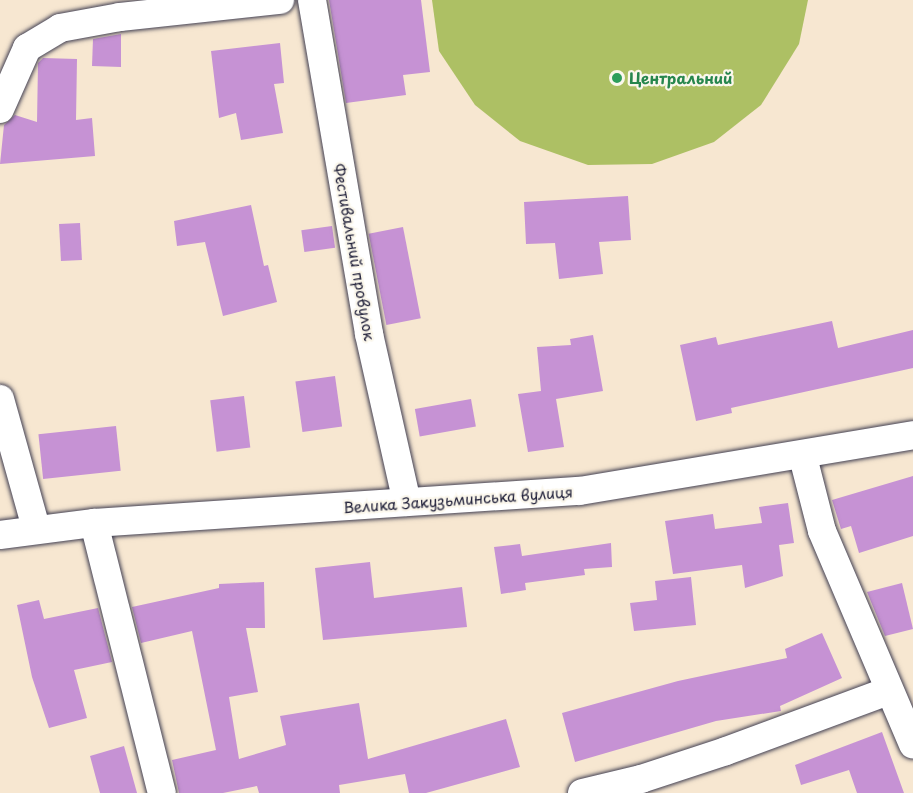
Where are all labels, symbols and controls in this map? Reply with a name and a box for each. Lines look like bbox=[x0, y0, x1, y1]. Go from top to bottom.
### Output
place label: Центральний bbox=[629, 69, 732, 87]
marker: Центральний bbox=[610, 71, 624, 85]
street label: Фестивальний провулок bbox=[331, 162, 379, 342]
street label: Велика Закузьминська вулиця bbox=[342, 482, 574, 516]

